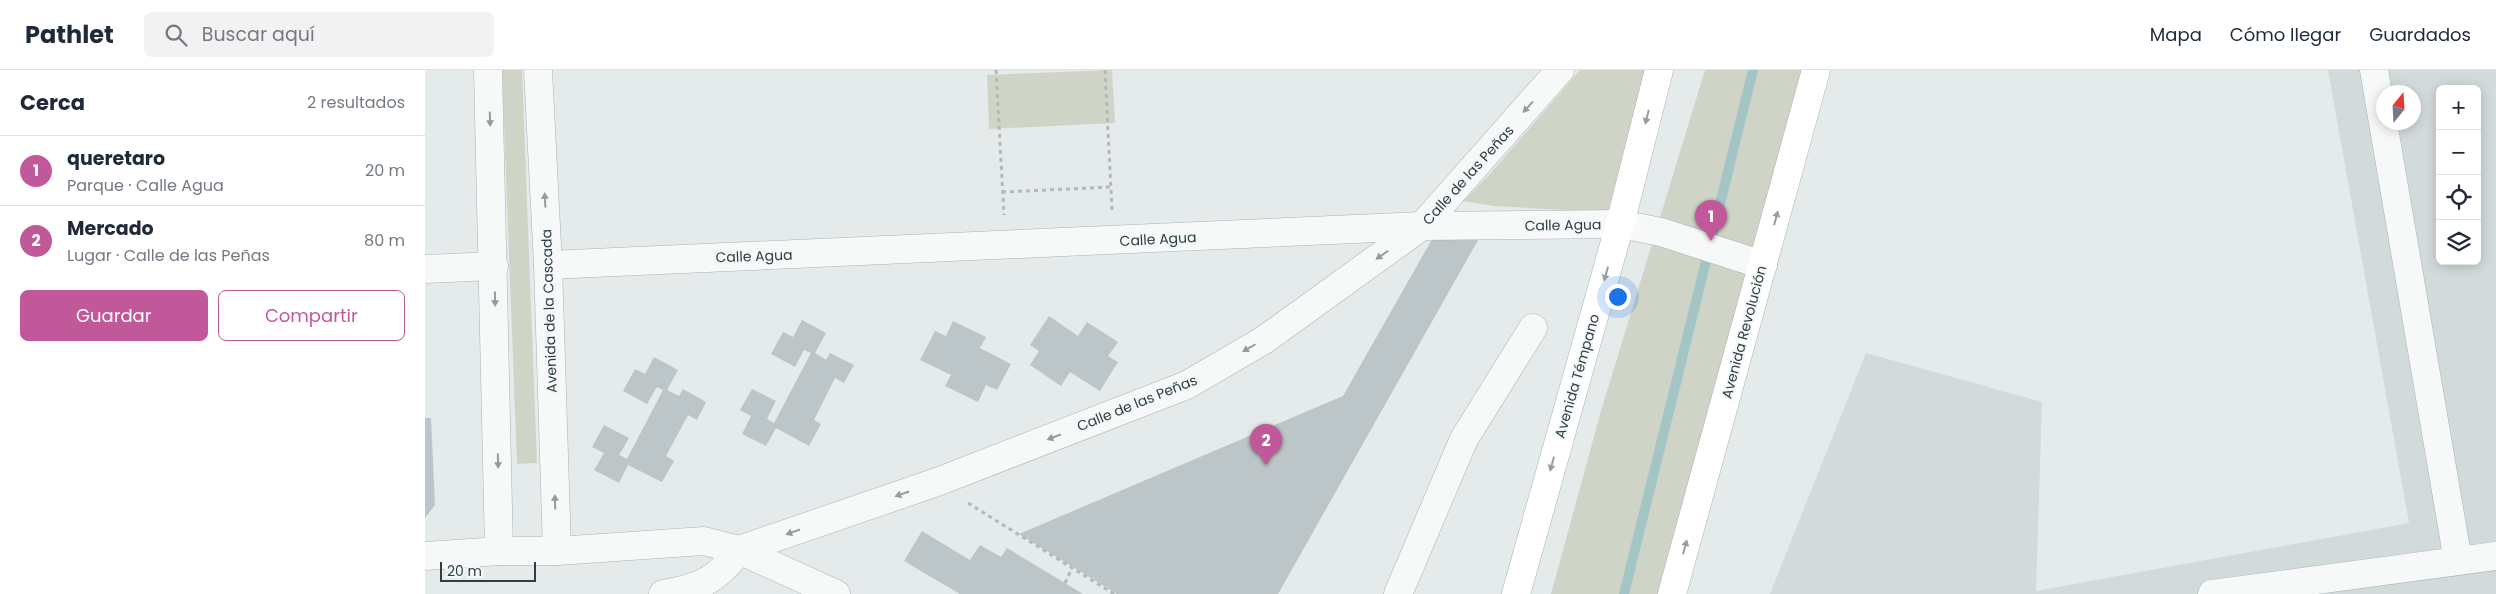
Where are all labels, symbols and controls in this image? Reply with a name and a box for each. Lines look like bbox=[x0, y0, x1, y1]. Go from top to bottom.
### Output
search box bbox=[144, 12, 494, 57]
text: Pathlet bbox=[25, 18, 114, 51]
icon: search bbox=[162, 21, 190, 49]
text: Buscar aquí bbox=[202, 21, 315, 48]
text: Mapa bbox=[2150, 22, 2202, 47]
text: Cómo llegar bbox=[2230, 22, 2341, 47]
text: Guardados bbox=[2369, 22, 2471, 47]
north arrow bbox=[2376, 85, 2421, 130]
map controls bbox=[2436, 85, 2481, 265]
button: + bbox=[2436, 85, 2481, 130]
text: Cerca bbox=[20, 88, 85, 117]
text: 2 resultados bbox=[307, 91, 405, 114]
one-way arrow bbox=[1523, 101, 1534, 113]
one-way arrow bbox=[1643, 110, 1651, 125]
one-way arrow bbox=[486, 111, 494, 127]
street label: Calle de las Peñas bbox=[1418, 121, 1518, 229]
button: − bbox=[2436, 130, 2481, 175]
text: queretaro bbox=[67, 145, 165, 172]
text: 1 bbox=[33, 159, 39, 182]
text: 20 m bbox=[365, 159, 405, 182]
text: Parque · Calle Agua bbox=[67, 174, 224, 197]
button: locate bbox=[2436, 175, 2481, 220]
one-way arrow bbox=[541, 192, 549, 208]
pin: 1 bbox=[1695, 200, 1727, 241]
one-way arrow bbox=[1772, 210, 1780, 225]
street label: Calle Agua bbox=[1524, 214, 1602, 236]
text: Mercado bbox=[67, 215, 154, 242]
button: layers bbox=[2436, 220, 2481, 265]
street label: Calle Agua bbox=[1119, 227, 1197, 251]
text: 2 bbox=[31, 229, 41, 252]
text: 80 m bbox=[364, 229, 405, 252]
street label: Avenida de la Cascada bbox=[536, 229, 562, 393]
text: Lugar · Calle de las Peñas bbox=[67, 244, 270, 267]
street label: Calle Agua bbox=[715, 245, 793, 267]
one-way arrow bbox=[1376, 249, 1389, 260]
street label: Avenida Revolución bbox=[1717, 263, 1771, 401]
one-way arrow bbox=[1601, 267, 1609, 282]
your location bbox=[1605, 284, 1631, 310]
button: Guardar bbox=[20, 290, 208, 341]
button: Compartir bbox=[218, 290, 405, 341]
one-way arrow bbox=[491, 291, 499, 307]
street label: Avenida Témpano bbox=[1550, 311, 1604, 441]
one-way arrow bbox=[1243, 344, 1256, 353]
street label: Calle de las Peñas bbox=[1074, 370, 1200, 436]
pin: 2 bbox=[1250, 424, 1282, 465]
one-way arrow bbox=[1047, 433, 1061, 441]
one-way arrow bbox=[494, 453, 502, 469]
one-way arrow bbox=[1548, 457, 1556, 472]
one-way arrow bbox=[894, 490, 909, 498]
one-way arrow bbox=[551, 494, 559, 510]
one-way arrow bbox=[785, 529, 800, 536]
one-way arrow bbox=[1681, 539, 1689, 555]
scale bar bbox=[440, 559, 536, 582]
text: 20 m bbox=[447, 561, 482, 581]

